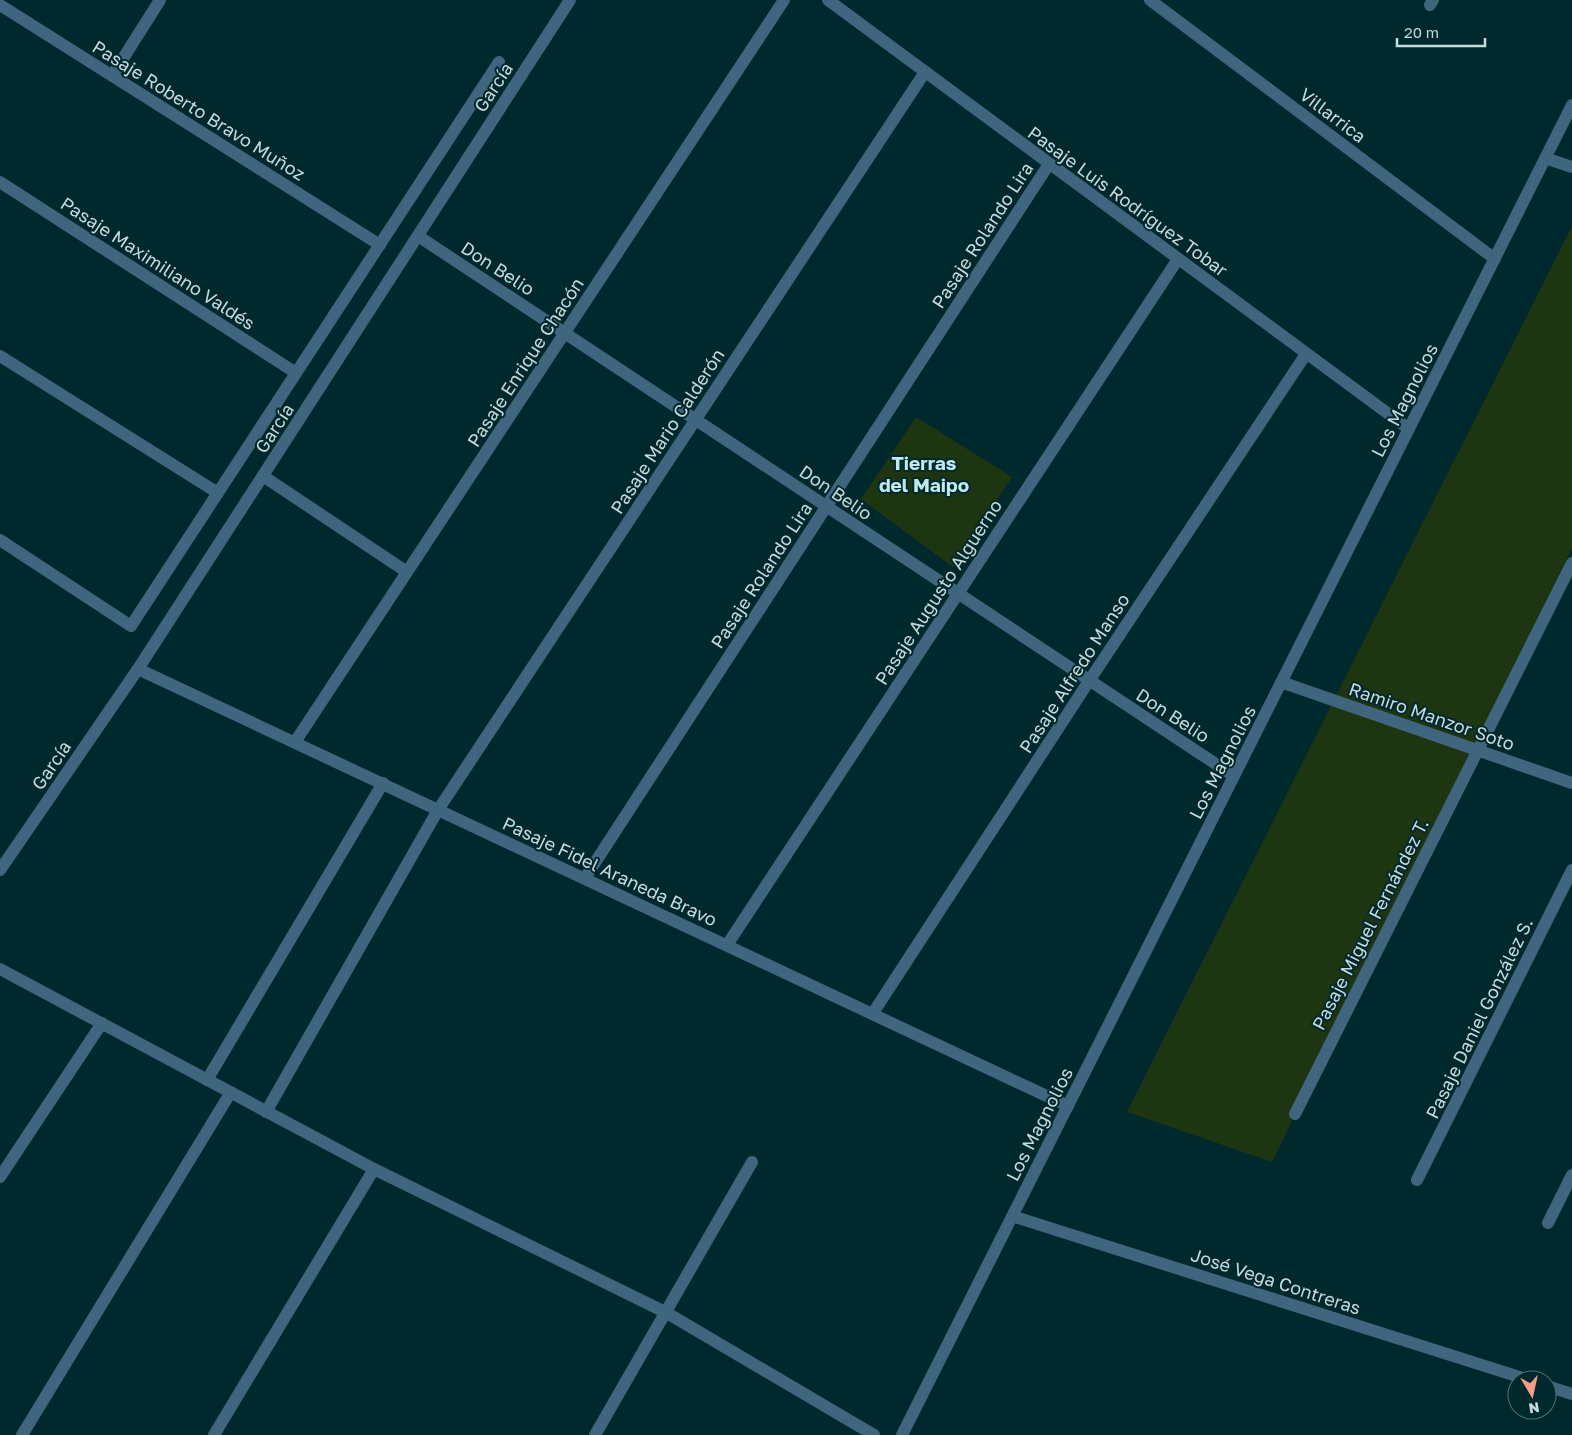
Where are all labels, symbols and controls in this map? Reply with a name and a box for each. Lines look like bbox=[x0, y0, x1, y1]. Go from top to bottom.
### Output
scale bar bbox=[1397, 15, 1484, 47]
text: 20 m bbox=[1404, 23, 1439, 41]
street label: Pasaje Roberto Bravo Muñoz bbox=[89, 35, 309, 185]
street label: García bbox=[469, 58, 517, 116]
street label: Villarrica bbox=[1295, 83, 1371, 147]
street label: Pasaje Luis Rodríguez Tobar bbox=[1024, 121, 1232, 281]
street label: Pasaje Rolando Lira bbox=[927, 158, 1037, 312]
street label: Pasaje Maximiliano Valdés bbox=[57, 192, 259, 334]
street label: Don Belio bbox=[457, 236, 539, 300]
street label: Pasaje Enrique Chacón bbox=[462, 273, 588, 451]
street label: Los Magnolios bbox=[1366, 340, 1442, 460]
street label: Pasaje Mario Calderón bbox=[605, 344, 729, 518]
street label: García bbox=[250, 399, 298, 457]
district label: Tierras del Maipo bbox=[879, 451, 969, 496]
street label: Don Belio bbox=[796, 460, 876, 524]
street label: Pasaje Augusto Alguerno bbox=[870, 495, 1006, 689]
street label: Pasaje Rolando Lira bbox=[706, 498, 816, 652]
street label: Pasaje Alfredo Manso bbox=[1014, 589, 1134, 757]
street label: Ramiro Manzor Soto bbox=[1346, 677, 1518, 755]
street label: Don Belio bbox=[1132, 683, 1214, 747]
street label: Los Magnolios bbox=[1184, 702, 1260, 822]
street label: García bbox=[27, 736, 75, 794]
street label: Pasaje Fidel Araneda Bravo bbox=[499, 812, 721, 930]
street label: Pasaje Miguel Fernández T. bbox=[1307, 815, 1433, 1033]
street label: Pasaje Daniel González S. bbox=[1421, 914, 1537, 1122]
street label: Los Magnolios bbox=[1001, 1064, 1077, 1184]
street label: José Vega Contreras bbox=[1188, 1243, 1364, 1319]
north arrow bbox=[1507, 1370, 1557, 1420]
text: N bbox=[1528, 1399, 1541, 1418]

